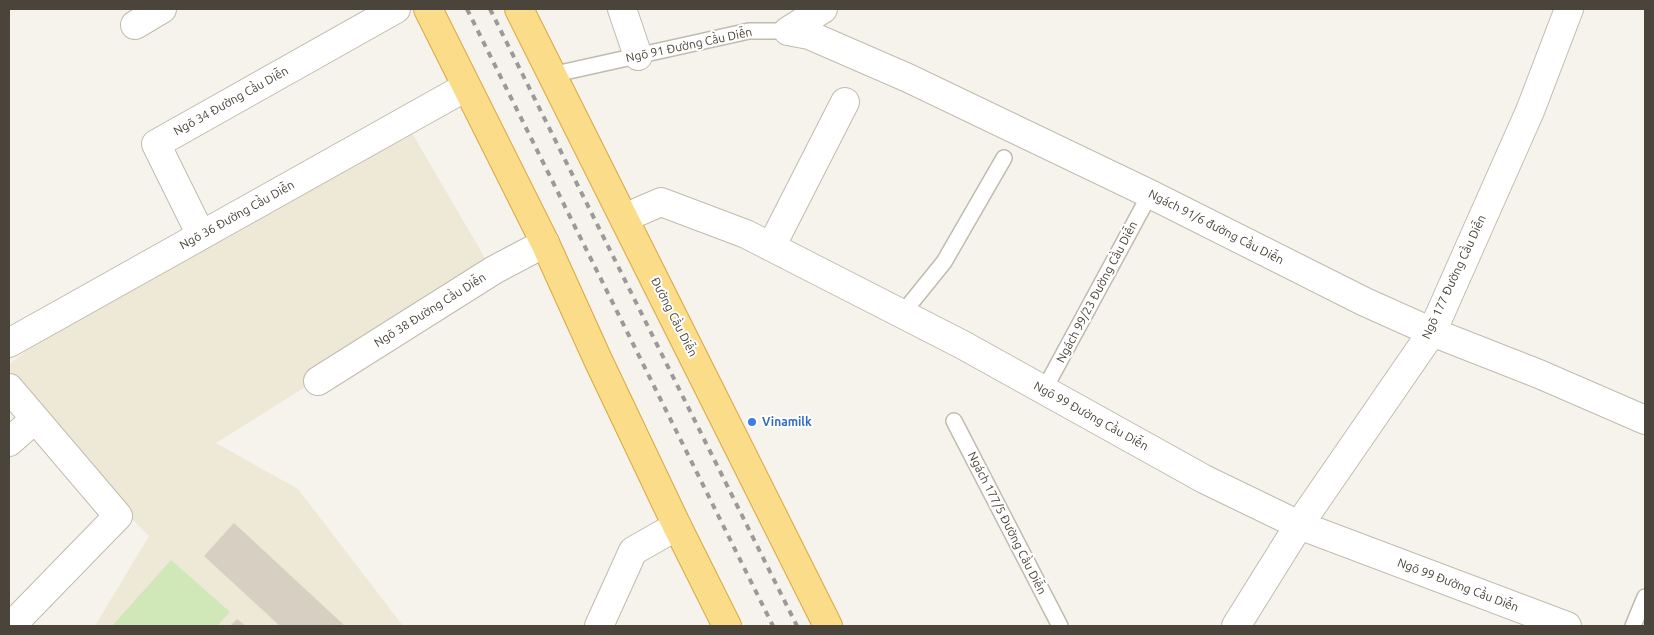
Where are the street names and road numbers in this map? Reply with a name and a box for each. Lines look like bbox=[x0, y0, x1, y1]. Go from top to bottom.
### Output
street label: Ngõ 91 Đường Cầu Diễn bbox=[625, 25, 753, 65]
street label: Ngõ 34 Đường Cầu Diễn bbox=[171, 63, 291, 139]
street label: Ngõ 36 Đường Cầu Diễn bbox=[177, 177, 297, 253]
street label: Ngách 91/6 đường Cầu Diễn bbox=[1146, 187, 1286, 267]
street label: Ngõ 177 Đường Cầu Diễn bbox=[1419, 213, 1489, 341]
street label: Ngách 99/23 Đường Cầu Diễn bbox=[1053, 219, 1141, 365]
street label: Ngõ 38 Đường Cầu Diễn bbox=[372, 270, 488, 350]
street label: Đường Cầu Diễn bbox=[648, 275, 700, 359]
street label: Ngõ 99 Đường Cầu Diễn bbox=[1031, 378, 1151, 454]
street label: Ngách 177/5 Đường Cầu Diễn bbox=[965, 449, 1049, 597]
street label: Ngõ 99 Đường Cầu Diễn bbox=[1395, 555, 1521, 615]

